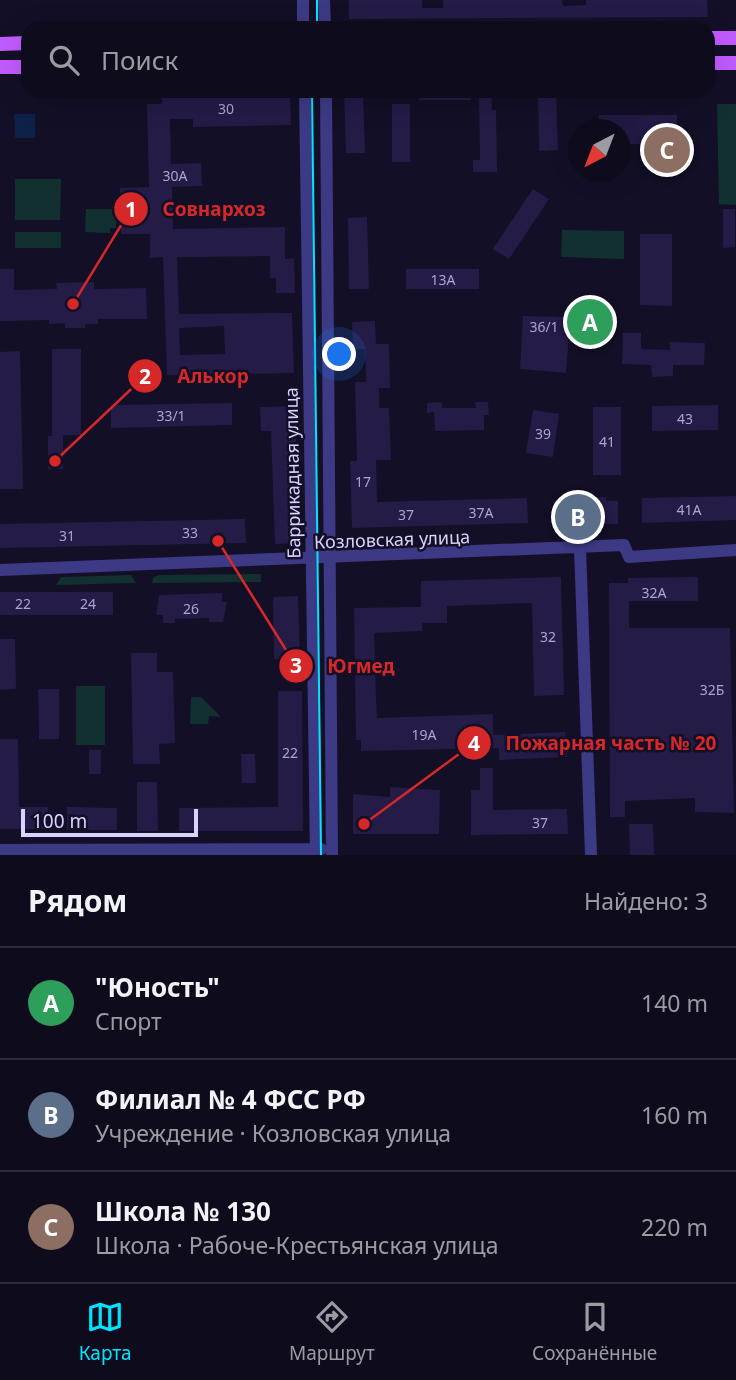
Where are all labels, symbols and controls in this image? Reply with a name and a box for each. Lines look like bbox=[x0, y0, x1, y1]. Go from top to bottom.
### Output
search box bbox=[21, 21, 715, 98]
icon: search bbox=[45, 41, 83, 79]
text: Поиск bbox=[101, 42, 178, 78]
house number: 30 bbox=[218, 99, 234, 118]
north arrow bbox=[568, 119, 631, 182]
pin: C bbox=[644, 124, 690, 176]
house number: 30А bbox=[163, 166, 188, 185]
callout: Совнархоз bbox=[114, 189, 280, 229]
text: 1 bbox=[125, 195, 137, 223]
text: Совнархоз bbox=[162, 196, 266, 222]
house number: 13А bbox=[431, 270, 456, 289]
pin: A bbox=[567, 296, 613, 348]
house number: 36/1 bbox=[529, 317, 559, 336]
your location bbox=[322, 337, 356, 371]
callout: Алькор bbox=[128, 356, 262, 396]
text: 2 bbox=[139, 362, 151, 390]
text: Алькор bbox=[177, 363, 249, 389]
street label: Баррикадная улица bbox=[279, 387, 305, 559]
house number: 33/1 bbox=[156, 406, 186, 425]
house number: 43 bbox=[677, 409, 693, 428]
house number: 39 bbox=[535, 424, 551, 443]
house number: 41 bbox=[599, 432, 615, 451]
house number: 17 bbox=[355, 472, 371, 491]
pin: B bbox=[555, 491, 601, 543]
house number: 41А bbox=[677, 500, 702, 519]
house number: 37А bbox=[469, 503, 494, 522]
house number: 37 bbox=[398, 505, 414, 524]
house number: 33 bbox=[182, 523, 198, 542]
street label: Козловская улица bbox=[314, 524, 470, 554]
house number: 31 bbox=[59, 526, 75, 545]
house number: 32А bbox=[642, 583, 667, 602]
house number: 22 bbox=[15, 594, 31, 613]
house number: 24 bbox=[80, 594, 96, 613]
house number: 26 bbox=[183, 599, 199, 618]
house number: 32 bbox=[540, 627, 556, 646]
callout: Югмед bbox=[278, 646, 409, 686]
text: 3 bbox=[290, 651, 302, 679]
text: Югмед bbox=[327, 653, 395, 679]
house number: 32Б bbox=[700, 680, 724, 699]
callout: Пожарная часть № 20 bbox=[456, 723, 730, 763]
house number: 19А bbox=[412, 725, 437, 744]
text: 4 bbox=[468, 729, 480, 757]
text: Пожарная часть № 20 bbox=[506, 730, 717, 756]
house number: 22 bbox=[282, 743, 298, 762]
scale bar bbox=[21, 806, 198, 838]
text: 100 m bbox=[32, 808, 87, 834]
house number: 37 bbox=[532, 813, 548, 832]
text: Рядом bbox=[28, 880, 127, 921]
text: Найдено: 3 bbox=[584, 885, 708, 917]
text: "Юность" bbox=[95, 969, 220, 1005]
text: A bbox=[43, 987, 59, 1019]
text: 140 m bbox=[641, 987, 708, 1019]
text: Спорт bbox=[95, 1005, 162, 1037]
text: Филиал № 4 ФСС РФ bbox=[95, 1081, 366, 1117]
text: B bbox=[43, 1099, 59, 1131]
text: 160 m bbox=[641, 1099, 708, 1131]
text: Учреждение · Козловская улица bbox=[95, 1117, 451, 1149]
text: Школа № 130 bbox=[95, 1193, 271, 1229]
text: C bbox=[44, 1211, 58, 1243]
text: 220 m bbox=[641, 1211, 708, 1243]
text: Школа · Рабоче-Крестьянская улица bbox=[95, 1229, 498, 1261]
tab: Карта bbox=[79, 1298, 132, 1366]
tab: Маршрут bbox=[289, 1298, 375, 1366]
tab: Сохранённые bbox=[532, 1298, 657, 1366]

